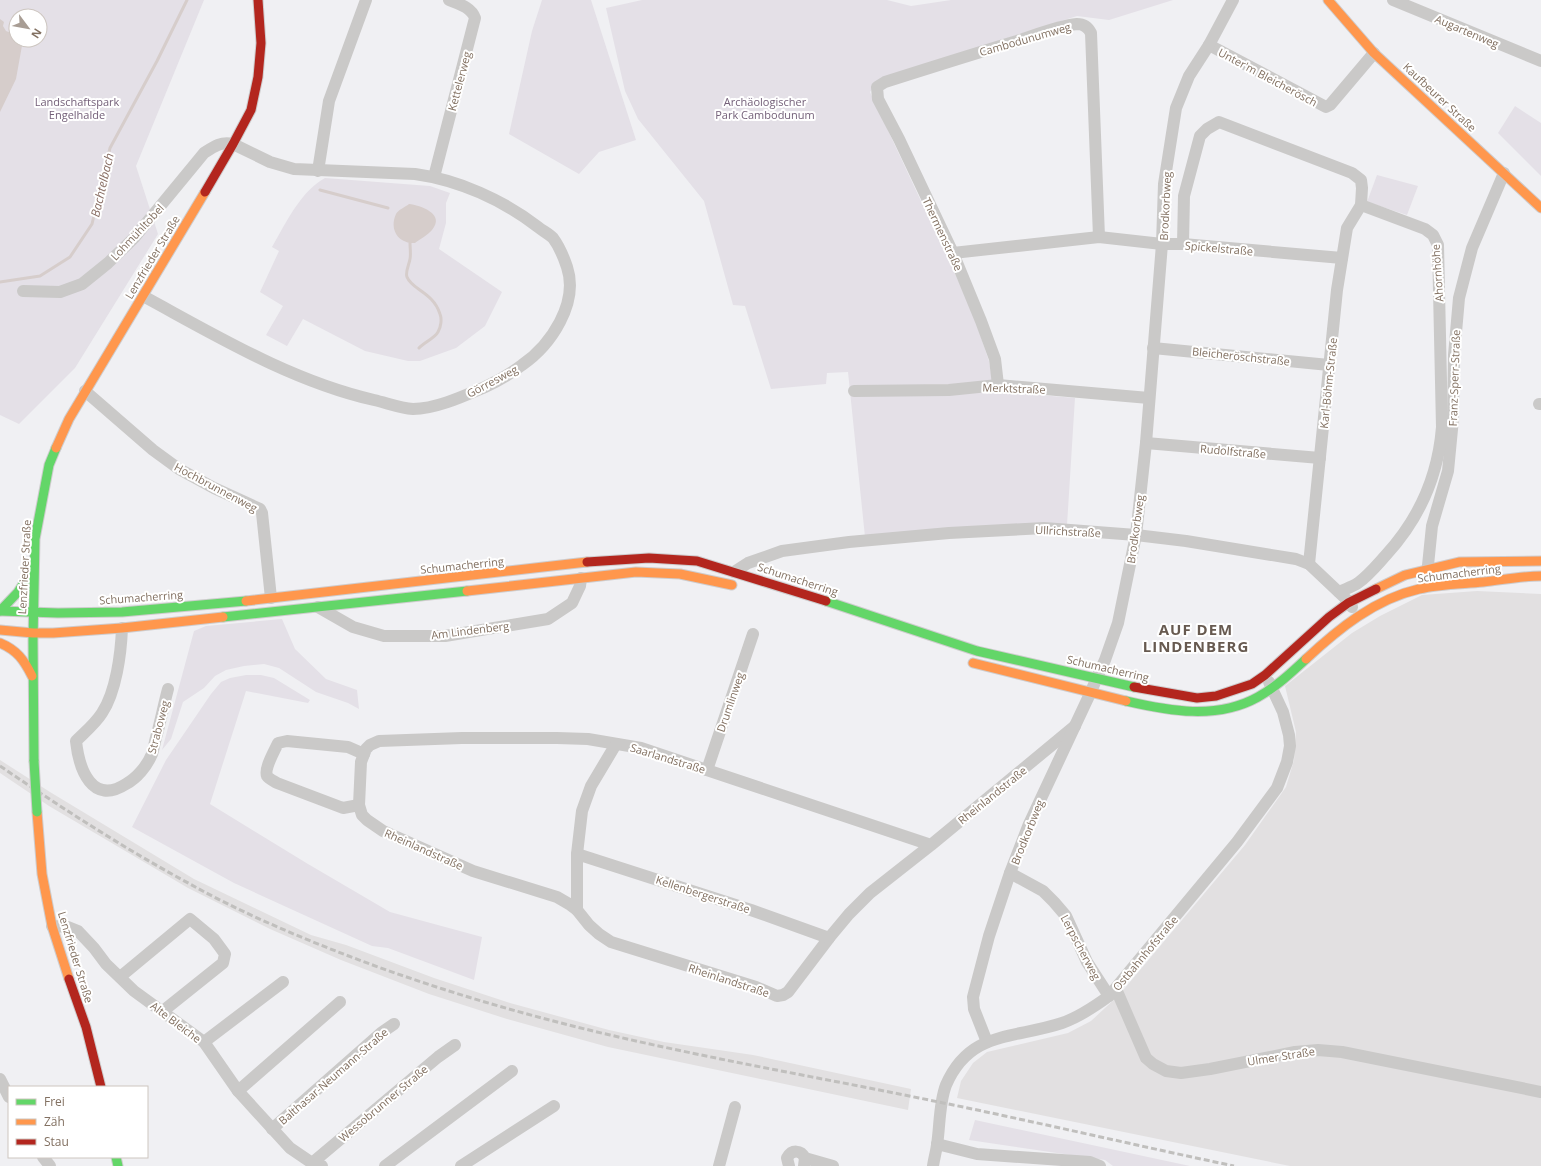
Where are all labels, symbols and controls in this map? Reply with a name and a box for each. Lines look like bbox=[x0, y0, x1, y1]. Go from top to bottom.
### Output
north arrow bbox=[8, 8, 48, 48]
street label: Augartenweg bbox=[1433, 11, 1501, 51]
street label: Cambodunumweg bbox=[978, 19, 1072, 59]
text: N bbox=[28, 26, 46, 41]
street label: Unter'm Bleicherösch bbox=[1216, 45, 1320, 109]
street label: Kettelerweg bbox=[444, 50, 474, 112]
street label: Kaufbeurer Straße bbox=[1400, 59, 1480, 135]
park label: Landschaftspark Engelhalde bbox=[35, 94, 120, 122]
park label: Archäologischer Park Cambodunum bbox=[715, 94, 815, 122]
water label: Bachtelbach bbox=[86, 151, 118, 219]
street label: Brodkorbweg bbox=[1156, 171, 1174, 241]
street label: Thermenstraße bbox=[919, 195, 967, 273]
street label: Lohmühltobel bbox=[107, 201, 167, 263]
street label: Lenzfrieder Straße bbox=[121, 212, 183, 302]
street label: Spickelstraße bbox=[1184, 238, 1254, 258]
street label: Ahornhöhe bbox=[1428, 244, 1446, 302]
street label: Franz-Sperr-Straße bbox=[1445, 329, 1463, 427]
street label: Karl-Böhm-Straße bbox=[1316, 337, 1340, 429]
street label: Bleicheröschstraße bbox=[1191, 343, 1291, 369]
street label: Görresweg bbox=[464, 361, 520, 401]
street label: Merktstraße bbox=[982, 379, 1046, 397]
street label: Rudolfstraße bbox=[1199, 441, 1267, 461]
street label: Hochbrunnenweg bbox=[172, 459, 260, 515]
street label: Brodkorbweg bbox=[1123, 494, 1147, 564]
street label: Lenzfrieder Straße bbox=[14, 519, 34, 615]
street label: Ullrichstraße bbox=[1035, 522, 1101, 540]
street label: Schumacherring bbox=[420, 553, 504, 577]
street label: Schumacherring bbox=[756, 559, 840, 599]
street label: Schumacherring bbox=[1417, 560, 1502, 586]
street label: Schumacherring bbox=[99, 587, 183, 607]
street label: Am Lindenberg bbox=[430, 618, 510, 642]
district label: AUF DEM LINDENBERG bbox=[1143, 619, 1249, 656]
street label: Schumacherring bbox=[1065, 651, 1151, 685]
street label: Drumlinweg bbox=[713, 670, 747, 734]
street label: Straboweg bbox=[144, 699, 172, 755]
street label: Saarlandstraße bbox=[629, 739, 707, 777]
street label: Rheinlandstraße bbox=[954, 763, 1030, 827]
street label: Brodkorbweg bbox=[1007, 797, 1047, 867]
street label: Rheinlandstraße bbox=[382, 825, 466, 873]
street label: Kellenbergerstraße bbox=[654, 872, 752, 916]
street label: Lenzfrieder Straße bbox=[55, 909, 97, 1005]
street label: Lerpscherweg bbox=[1058, 912, 1104, 982]
street label: Ostbahnhofstraße bbox=[1109, 912, 1181, 994]
street label: Rheinlandstraße bbox=[687, 960, 771, 1000]
street label: Alte Bleiche bbox=[148, 998, 204, 1046]
street label: Balthasar-Neumann-Straße bbox=[275, 1024, 391, 1128]
street label: Ulmer Straße bbox=[1246, 1043, 1316, 1069]
street label: Wessobrunner Straße bbox=[335, 1061, 431, 1145]
legend bbox=[8, 1086, 148, 1158]
text: Frei bbox=[44, 1093, 65, 1110]
text: Zäh bbox=[44, 1113, 65, 1130]
text: Stau bbox=[44, 1133, 69, 1150]

